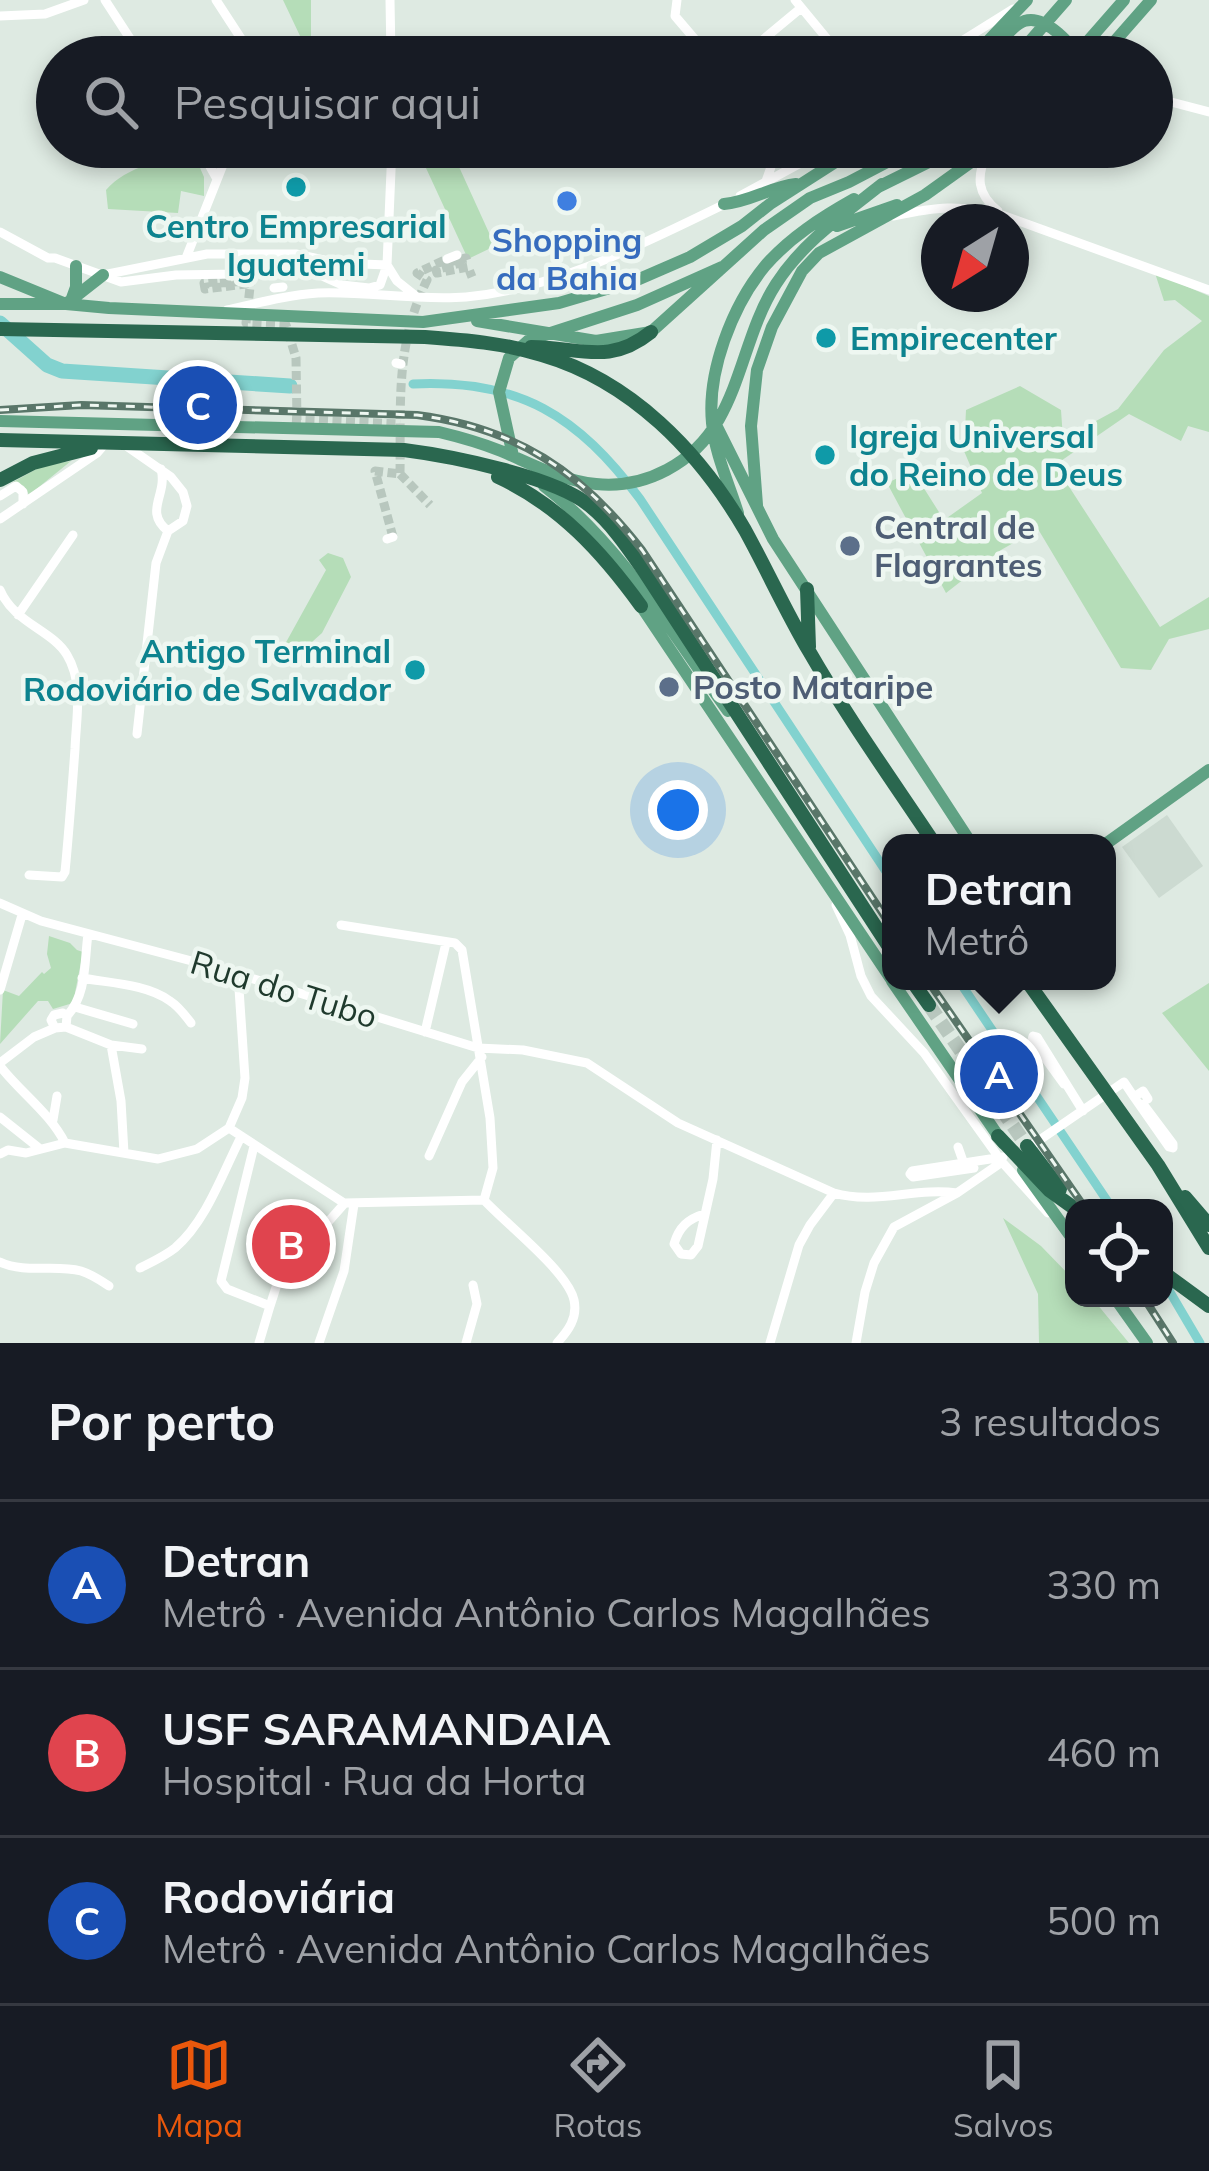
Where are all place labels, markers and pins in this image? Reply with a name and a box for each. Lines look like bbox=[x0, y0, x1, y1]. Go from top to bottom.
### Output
marker: Centro Empresarial Iguatemi bbox=[283, 174, 309, 200]
marker: Shopping da Bahia bbox=[554, 188, 580, 214]
place label: Centro Empresarial Iguatemi bbox=[145, 205, 447, 284]
place label: Shopping da Bahia bbox=[492, 219, 642, 298]
place label: Empirecenter bbox=[850, 317, 1057, 358]
marker: Empirecenter bbox=[813, 325, 839, 351]
pin: C bbox=[159, 360, 237, 450]
place label: Igreja Universal do Reino de Deus bbox=[849, 415, 1123, 494]
marker: Igreja Universal do Reino de Deus bbox=[812, 442, 838, 468]
place label: Central de Flagrantes bbox=[874, 506, 1043, 585]
marker: Central de Flagrantes bbox=[837, 533, 863, 559]
place label: Antigo Terminal Rodoviário de Salvador bbox=[23, 630, 391, 709]
marker: Antigo Terminal Rodoviário de Salvador bbox=[402, 657, 428, 683]
place label: Posto Mataripe bbox=[693, 666, 933, 707]
marker: Posto Mataripe bbox=[656, 674, 682, 700]
pin: A bbox=[960, 1029, 1038, 1119]
pin: B bbox=[252, 1199, 330, 1289]

